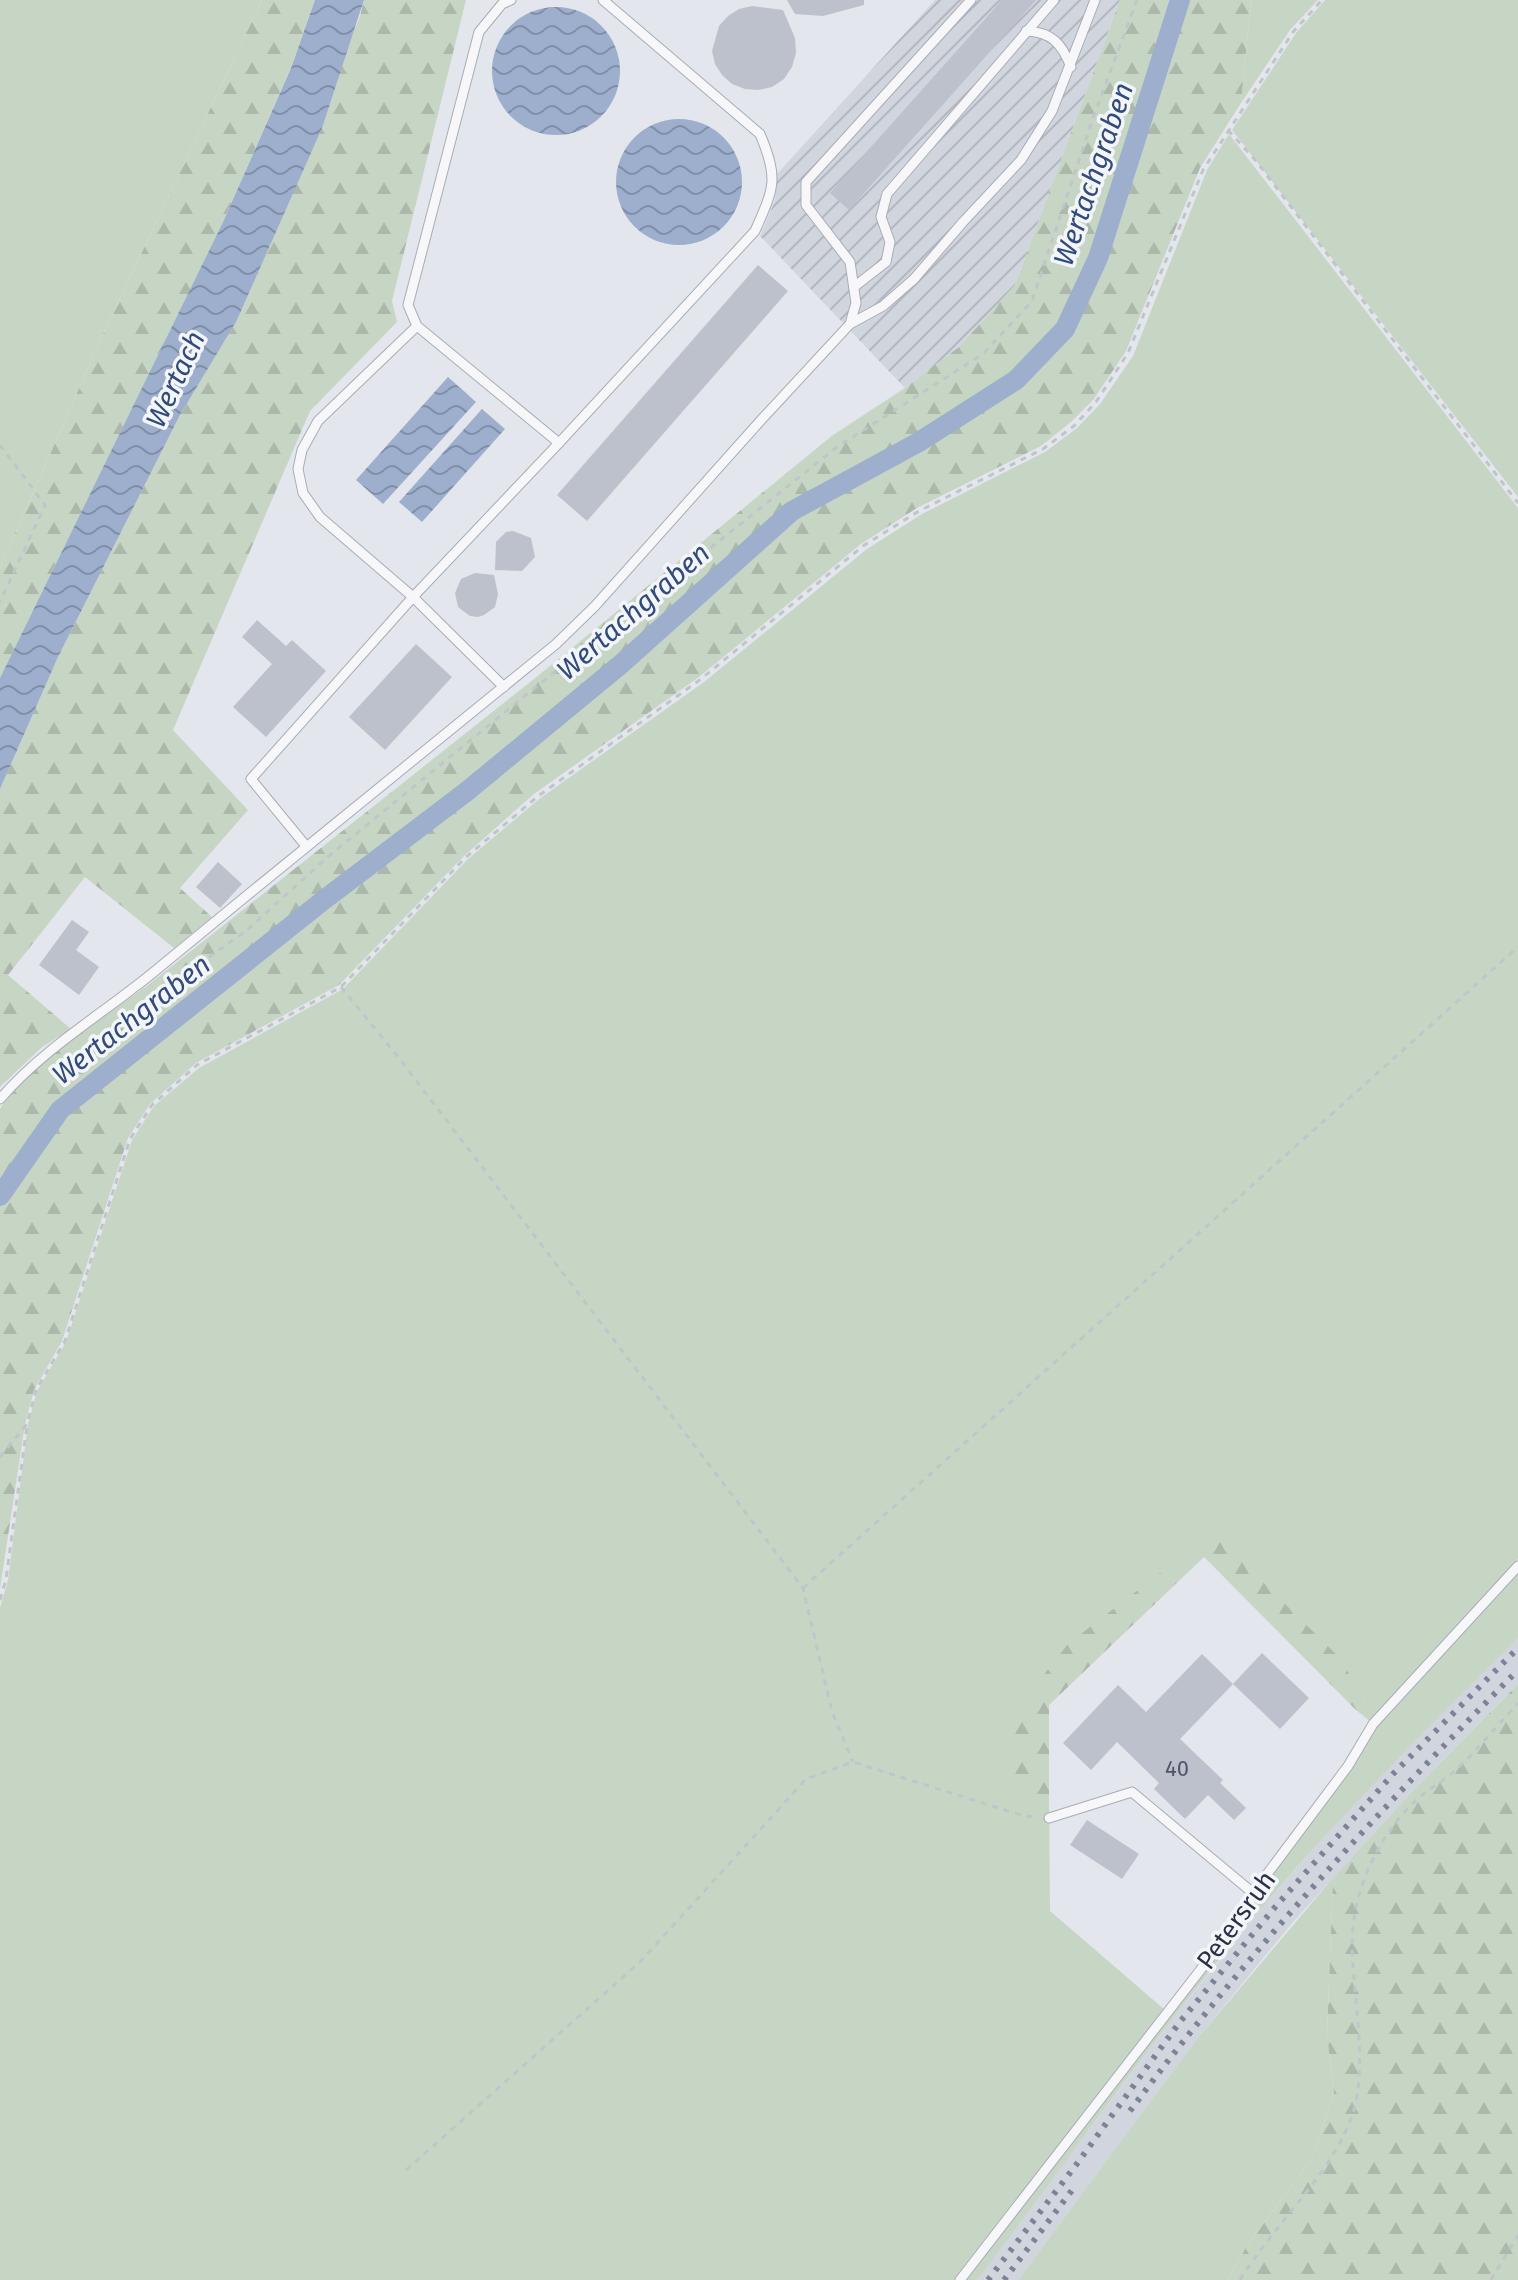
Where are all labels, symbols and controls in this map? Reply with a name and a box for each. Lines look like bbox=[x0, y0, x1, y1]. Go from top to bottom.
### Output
water label: Wertachgraben bbox=[1047, 78, 1140, 270]
water label: Wertach bbox=[139, 326, 212, 433]
water label: Wertachgraben bbox=[550, 536, 716, 687]
water label: Wertachgraben bbox=[46, 947, 217, 1091]
house number: 40 bbox=[1165, 1755, 1189, 1782]
street label: Petersruh bbox=[1190, 1865, 1282, 1975]

